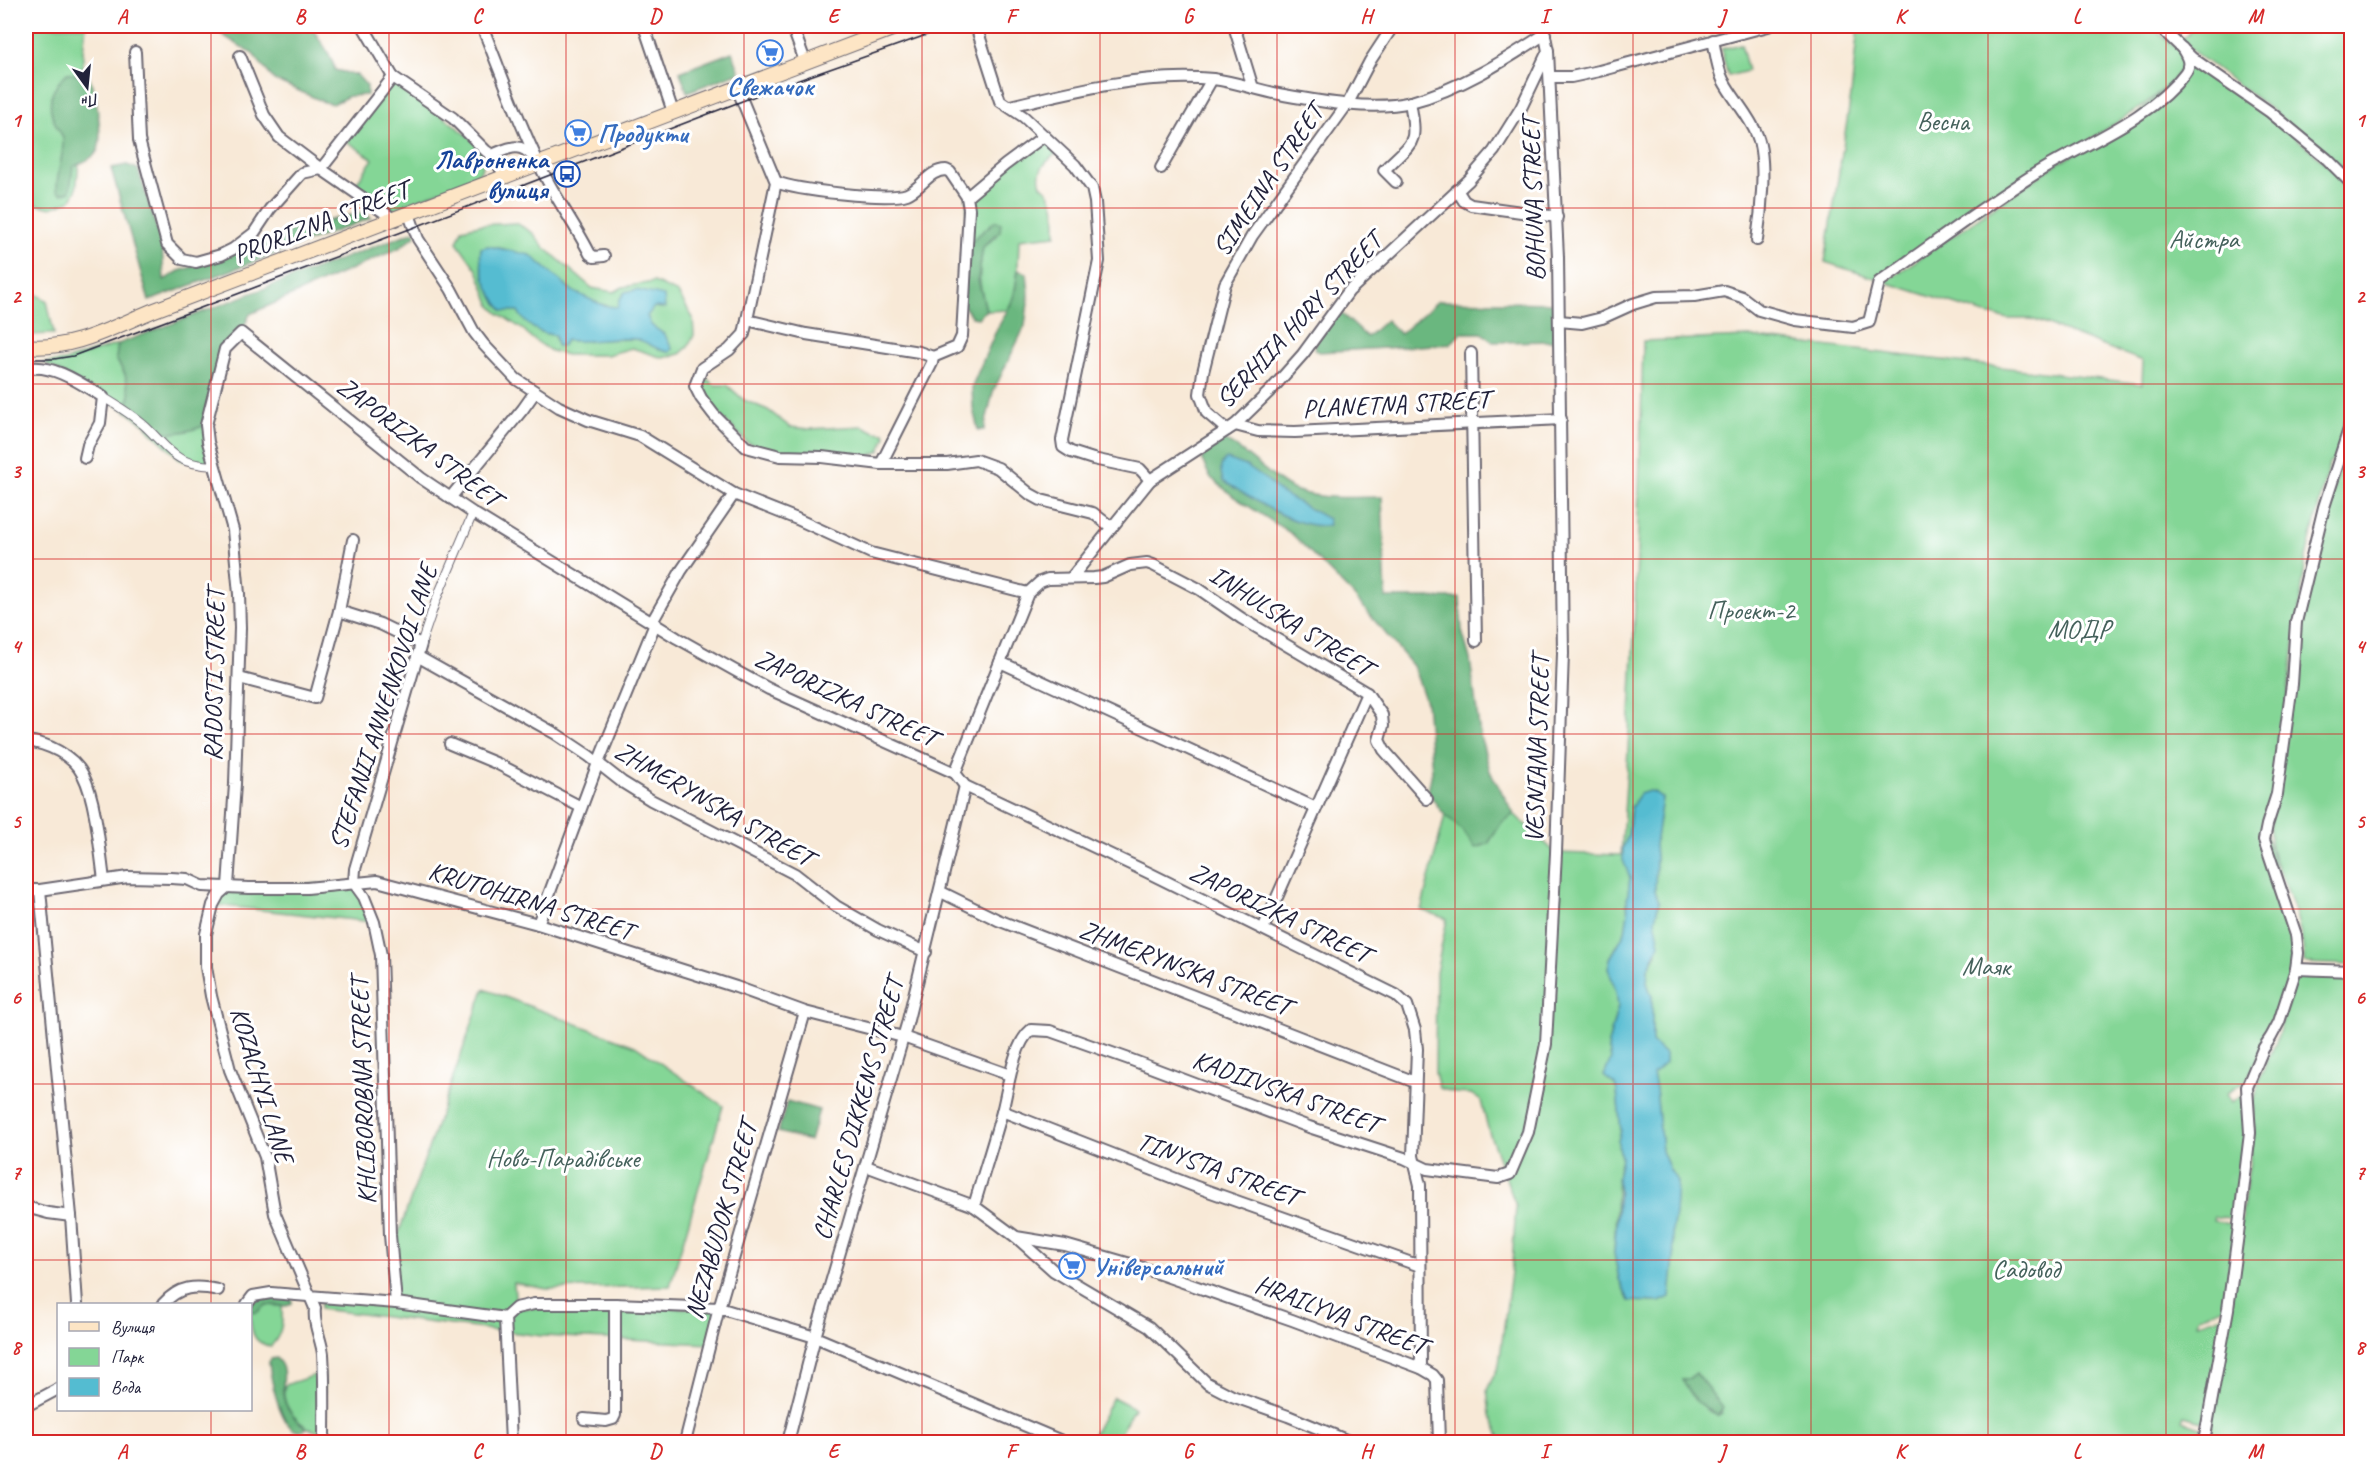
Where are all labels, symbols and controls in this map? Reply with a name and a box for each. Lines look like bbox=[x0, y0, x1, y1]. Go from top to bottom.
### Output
text: A bbox=[117, 4, 129, 29]
text: B bbox=[295, 4, 307, 29]
text: C bbox=[472, 4, 484, 29]
text: D bbox=[649, 4, 663, 29]
text: E bbox=[828, 4, 842, 29]
text: F bbox=[1006, 4, 1020, 29]
text: G bbox=[1183, 4, 1196, 29]
text: H bbox=[1360, 4, 1375, 29]
text: I bbox=[1540, 4, 1553, 29]
text: J bbox=[1717, 4, 1729, 29]
text: K bbox=[1895, 4, 1909, 29]
text: L bbox=[2073, 4, 2083, 29]
text: M bbox=[2248, 4, 2265, 29]
supermarket icon: Свежачок bbox=[755, 38, 785, 68]
north arrow bbox=[57, 57, 117, 117]
place label: Свежачок bbox=[727, 70, 816, 103]
text: Пн bbox=[79, 89, 101, 113]
street label: SIMEINA STREET bbox=[1205, 93, 1334, 262]
park label: Весна bbox=[1917, 105, 1970, 138]
text: 1 bbox=[12, 108, 23, 133]
text: 1 bbox=[2356, 108, 2367, 133]
street label: BOHUNA STREET bbox=[1513, 111, 1552, 282]
place label: Продукти bbox=[598, 117, 690, 150]
supermarket icon: Продукти bbox=[563, 118, 593, 148]
place label: Лавроненка вулиця bbox=[434, 143, 550, 206]
bus stop icon: Лавроненка вулиця bbox=[552, 159, 582, 189]
street label: PRORIZNA STREET bbox=[229, 171, 420, 271]
street label: SERHIIA HORY STREET bbox=[1209, 221, 1393, 415]
park label: Айстра bbox=[2169, 223, 2241, 256]
text: 2 bbox=[12, 284, 23, 309]
text: 2 bbox=[2356, 284, 2367, 309]
street label: ZAPORIZKA STREET bbox=[330, 370, 513, 519]
street label: PLANETNA STREET bbox=[1302, 382, 1497, 425]
text: 3 bbox=[12, 459, 23, 484]
text: 3 bbox=[2356, 459, 2367, 484]
street label: STEFANII ANNENKOVOI LANE bbox=[321, 557, 446, 854]
street label: INHULSKA STREET bbox=[1204, 558, 1384, 688]
street label: RADOSTI STREET bbox=[196, 583, 232, 761]
park label: Проект-2 bbox=[1707, 594, 1797, 627]
park label: МОДР bbox=[2048, 613, 2114, 646]
text: 4 bbox=[12, 634, 24, 659]
text: 4 bbox=[2356, 634, 2368, 659]
street label: ZAPORIZKA STREET bbox=[750, 641, 949, 758]
street label: VESNIANA STREET bbox=[1517, 649, 1557, 843]
street label: ZHMERYNSKA STREET bbox=[609, 734, 825, 878]
text: 5 bbox=[12, 809, 23, 834]
text: 5 bbox=[2356, 809, 2367, 834]
street label: KRUTOHIRNA STREET bbox=[425, 854, 642, 949]
street label: ZAPORIZKA STREET bbox=[1184, 855, 1382, 974]
street label: ZHMERYNSKA STREET bbox=[1075, 913, 1302, 1026]
park label: Маяк bbox=[1962, 950, 2012, 983]
street label: CHARLES DIKKENS STREET bbox=[805, 969, 913, 1244]
street label: KHLIBOROBNA STREET bbox=[342, 971, 383, 1205]
text: 6 bbox=[11, 985, 22, 1010]
text: 6 bbox=[2355, 985, 2366, 1010]
street label: KOZACHYI LANE bbox=[223, 1003, 302, 1170]
street label: KADIIVSKA STREET bbox=[1188, 1043, 1391, 1143]
street label: NEZABUDOK STREET bbox=[677, 1111, 767, 1322]
street label: TINYSTA STREET bbox=[1133, 1124, 1310, 1216]
park label: Ново-Парадівське bbox=[487, 1142, 642, 1175]
text: 7 bbox=[12, 1160, 23, 1185]
text: 7 bbox=[2356, 1160, 2367, 1185]
place label: Універсальний bbox=[1092, 1250, 1225, 1283]
supermarket icon: Універсальний bbox=[1057, 1251, 1087, 1281]
park label: Садовод bbox=[1992, 1253, 2062, 1286]
street label: HRAILYVA STREET bbox=[1251, 1267, 1438, 1365]
legend bbox=[57, 1303, 252, 1411]
text: Вулиця bbox=[111, 1316, 155, 1338]
text: 8 bbox=[12, 1335, 24, 1360]
text: 8 bbox=[2356, 1335, 2368, 1360]
text: Парк bbox=[111, 1346, 145, 1368]
text: Вода bbox=[111, 1376, 142, 1398]
text: A bbox=[117, 1439, 129, 1464]
text: B bbox=[295, 1439, 307, 1464]
text: C bbox=[472, 1439, 484, 1464]
text: D bbox=[649, 1439, 663, 1464]
text: E bbox=[828, 1439, 842, 1464]
text: F bbox=[1006, 1439, 1020, 1464]
text: G bbox=[1183, 1439, 1196, 1464]
text: H bbox=[1360, 1439, 1375, 1464]
text: I bbox=[1540, 1439, 1553, 1464]
text: J bbox=[1717, 1439, 1729, 1464]
text: K bbox=[1895, 1439, 1909, 1464]
text: L bbox=[2073, 1439, 2083, 1464]
text: M bbox=[2248, 1439, 2265, 1464]

